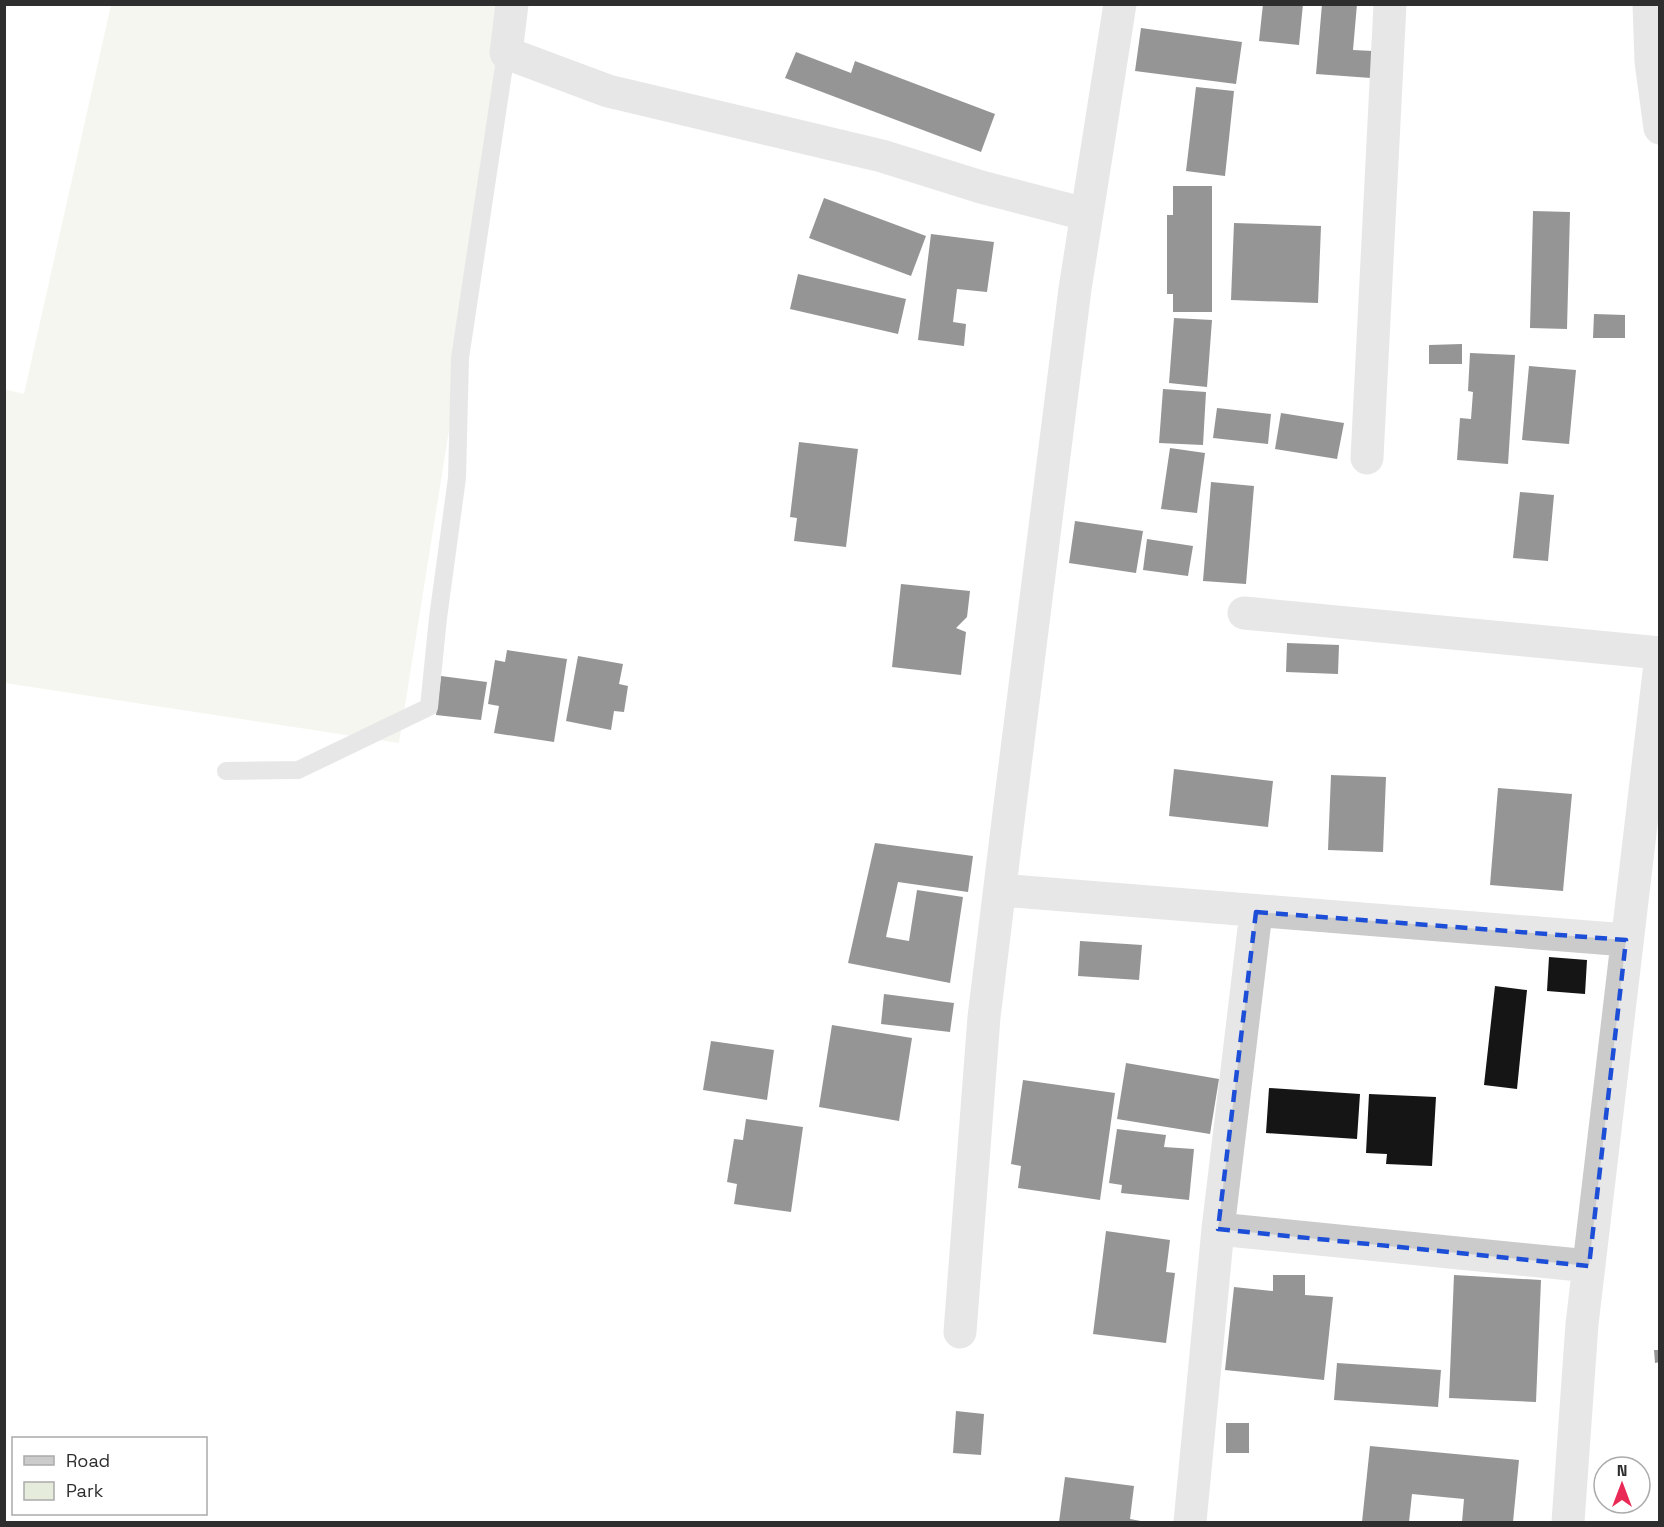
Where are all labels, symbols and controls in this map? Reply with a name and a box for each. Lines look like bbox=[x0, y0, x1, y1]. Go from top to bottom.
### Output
legend bbox=[12, 1437, 207, 1515]
text: Road bbox=[66, 1449, 110, 1472]
north arrow bbox=[1592, 1455, 1652, 1515]
text: N bbox=[1617, 1460, 1627, 1481]
text: Park bbox=[66, 1479, 104, 1502]

